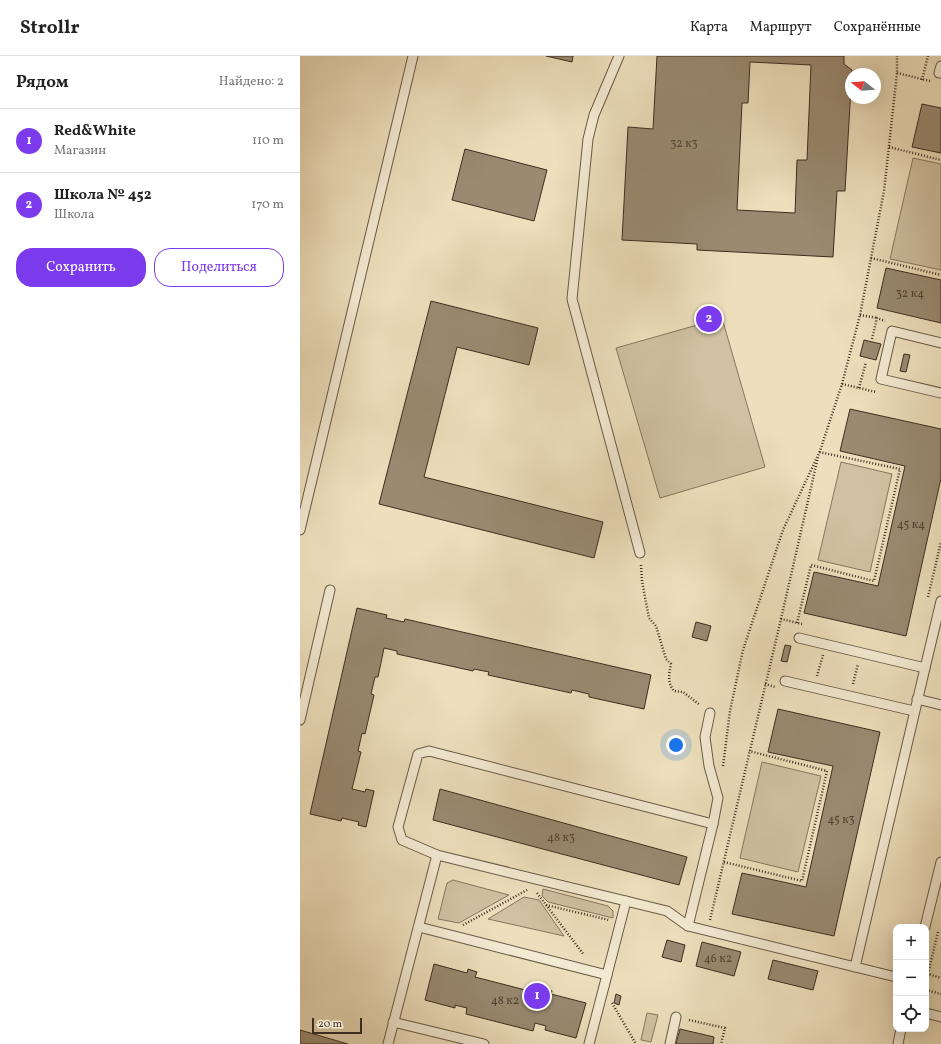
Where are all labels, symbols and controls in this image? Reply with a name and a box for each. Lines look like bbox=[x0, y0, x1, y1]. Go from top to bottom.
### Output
text: Strollr bbox=[20, 15, 80, 41]
text: Карта bbox=[690, 18, 728, 37]
text: Маршрут bbox=[750, 18, 812, 37]
text: Сохранённые bbox=[834, 18, 921, 37]
north arrow bbox=[845, 68, 881, 104]
text: Рядом bbox=[16, 71, 69, 94]
text: Найдено: 2 bbox=[219, 73, 284, 91]
text: Red&White bbox=[54, 121, 136, 142]
text: 1 bbox=[26, 132, 32, 150]
text: 110 m bbox=[252, 132, 284, 150]
house number: 32 к3 bbox=[670, 136, 698, 152]
text: Магазин bbox=[54, 142, 106, 160]
text: Школа № 452 bbox=[54, 185, 152, 206]
text: 2 bbox=[26, 196, 32, 214]
text: 170 m bbox=[251, 196, 284, 214]
text: Школа bbox=[54, 206, 94, 224]
button: Сохранить bbox=[16, 248, 146, 287]
button: Поделиться bbox=[154, 248, 284, 287]
house number: 32 к4 bbox=[896, 286, 924, 302]
pin: 2 bbox=[696, 304, 722, 334]
house number: 45 к4 bbox=[897, 517, 925, 533]
your location bbox=[666, 735, 686, 755]
house number: 45 к3 bbox=[827, 812, 855, 828]
house number: 48 к3 bbox=[547, 830, 575, 846]
map controls bbox=[893, 924, 929, 1032]
button: + bbox=[893, 924, 929, 960]
house number: 46 к2 bbox=[704, 951, 732, 967]
button: − bbox=[893, 960, 929, 996]
pin: 1 bbox=[524, 981, 550, 1011]
house number: 48 к2 bbox=[491, 993, 519, 1009]
button: locate bbox=[893, 996, 929, 1032]
scale bar bbox=[312, 1016, 362, 1035]
text: 20 m bbox=[318, 1017, 342, 1032]

